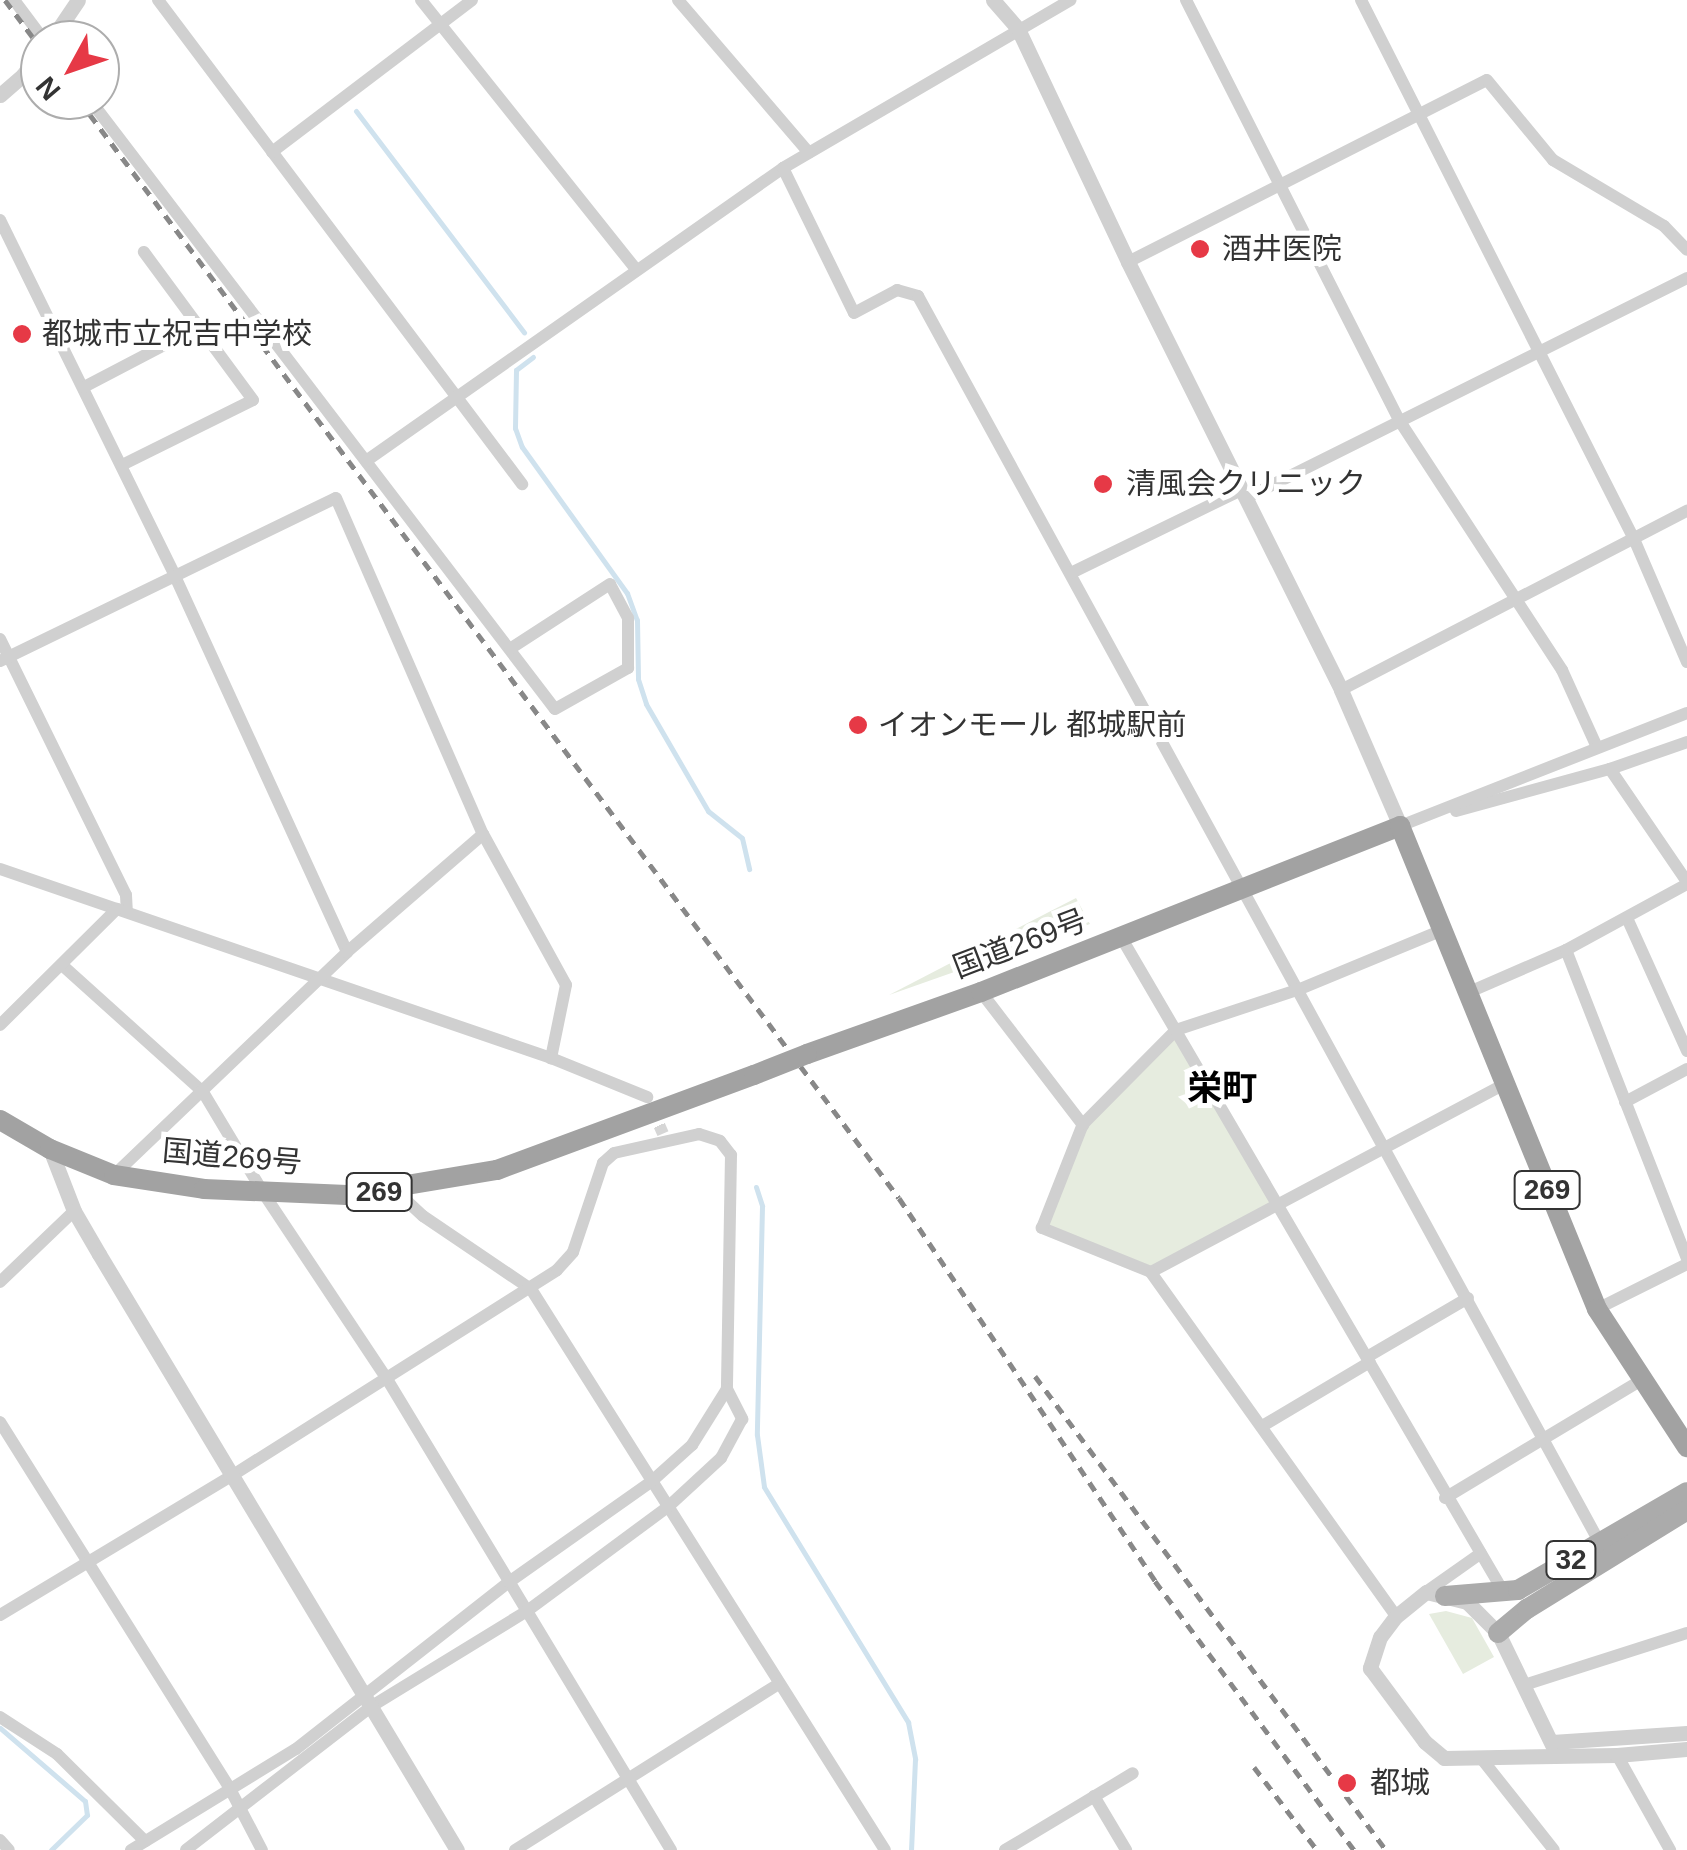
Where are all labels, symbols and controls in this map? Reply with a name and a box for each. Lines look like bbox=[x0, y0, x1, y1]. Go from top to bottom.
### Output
north arrow bbox=[20, 20, 120, 120]
text: N bbox=[30, 71, 67, 106]
place label: 酒井医院 bbox=[1222, 231, 1342, 267]
marker: 酒井医院 bbox=[1187, 236, 1213, 262]
place label: 都城市立祝吉中学校 bbox=[42, 316, 312, 352]
marker: 都城市立祝吉中学校 bbox=[11, 323, 33, 345]
place label: 清風会クリニック bbox=[1126, 466, 1366, 502]
marker: 清風会クリニック bbox=[1090, 471, 1116, 497]
place label: イオンモール 都城駅前 bbox=[878, 707, 1186, 743]
marker: イオンモール 都城駅前 bbox=[847, 714, 869, 736]
street label: 国道269号 bbox=[948, 902, 1092, 986]
district label: 栄町 bbox=[1187, 1067, 1257, 1109]
street label: 国道269号 bbox=[161, 1133, 303, 1181]
road number: 269 bbox=[1512, 1167, 1582, 1213]
road number: 269 bbox=[344, 1169, 414, 1215]
road number: 32 bbox=[1544, 1537, 1598, 1583]
place label: 都城 bbox=[1370, 1765, 1430, 1801]
marker: 都城 bbox=[1334, 1770, 1360, 1796]

